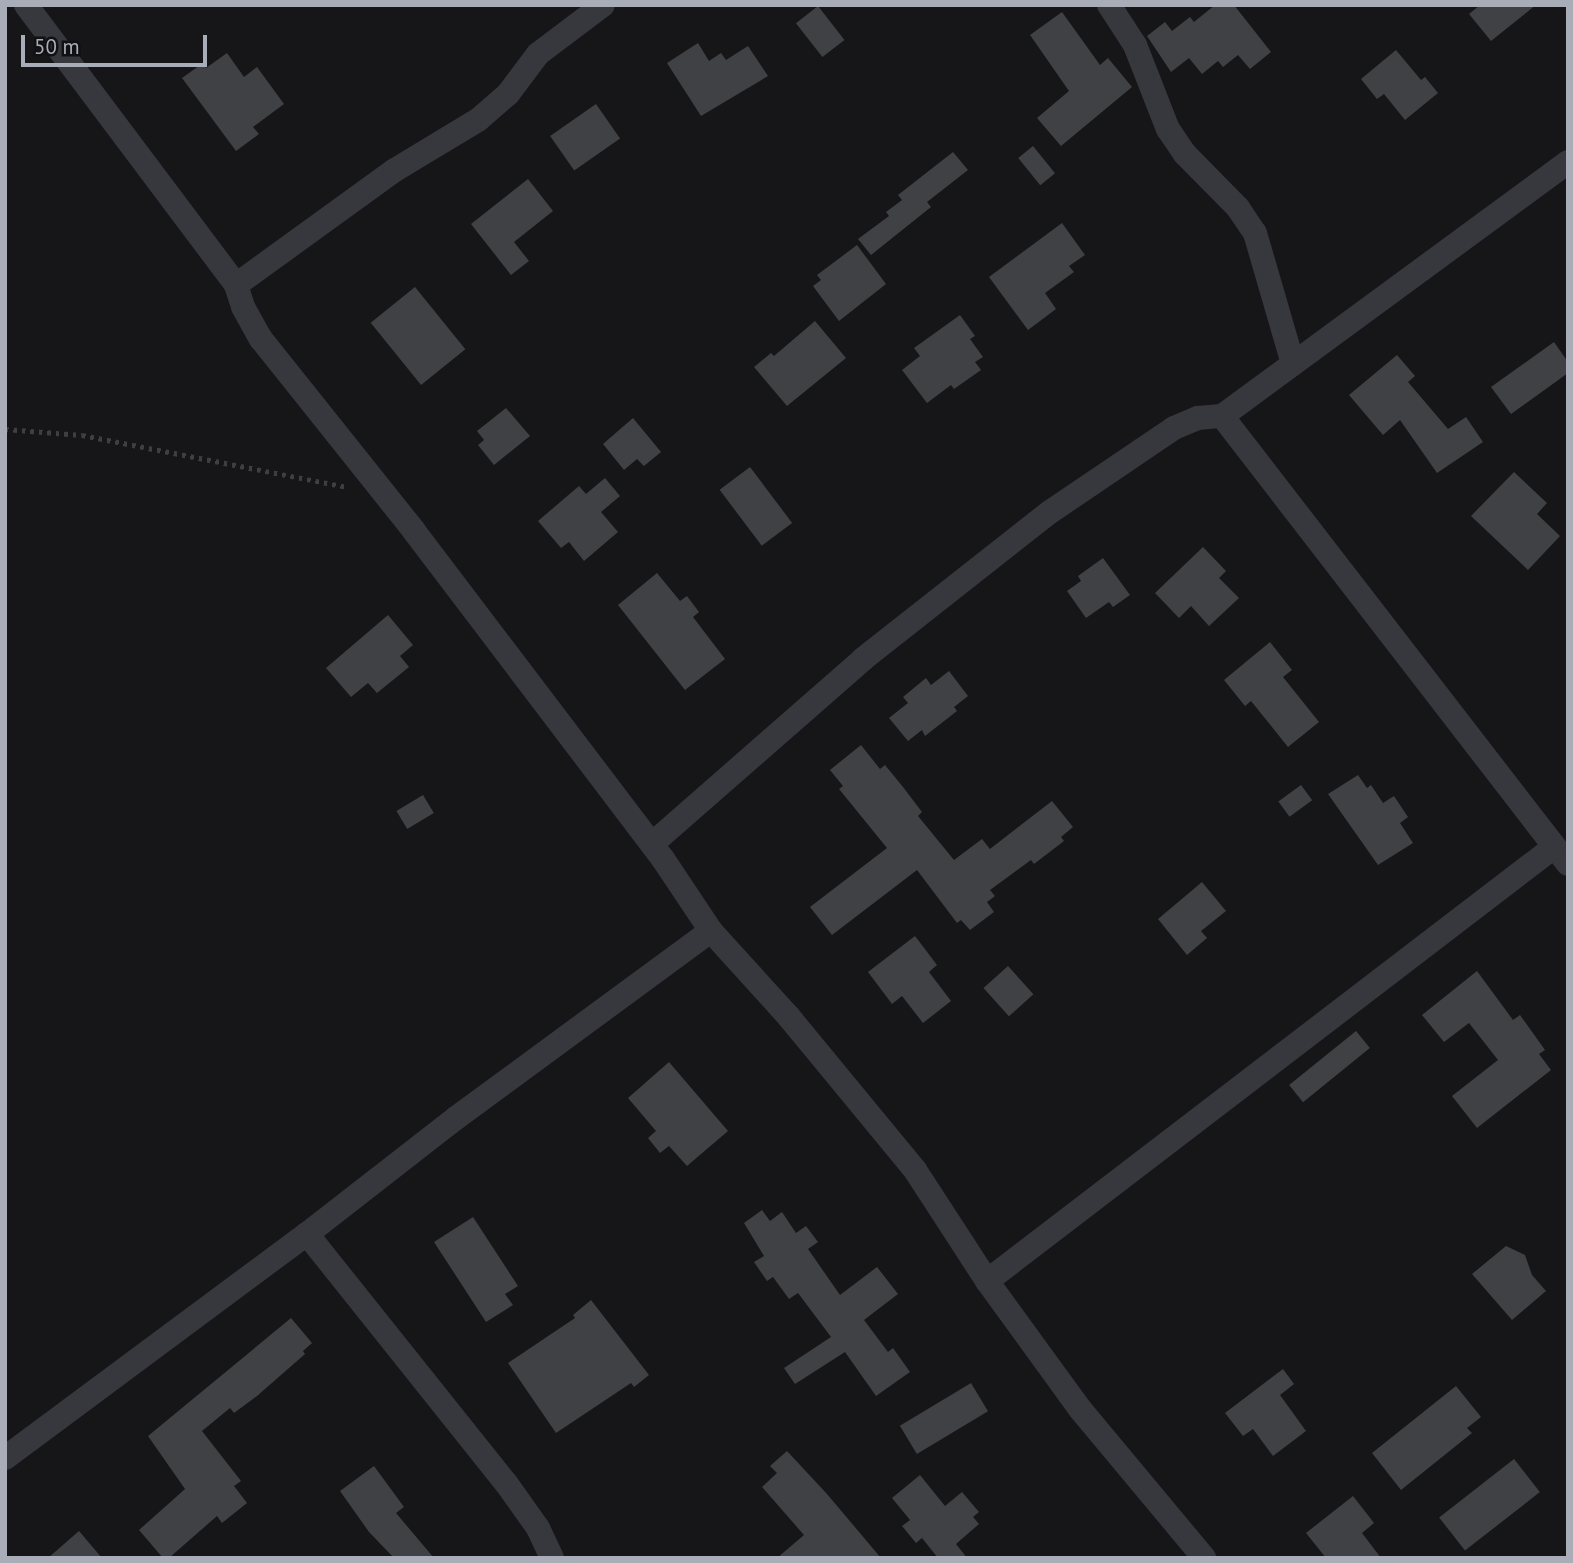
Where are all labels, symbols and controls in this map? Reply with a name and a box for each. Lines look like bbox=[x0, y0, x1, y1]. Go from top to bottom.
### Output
scale bar bbox=[24, 21, 210, 65]
text: 50 m bbox=[34, 33, 80, 60]

